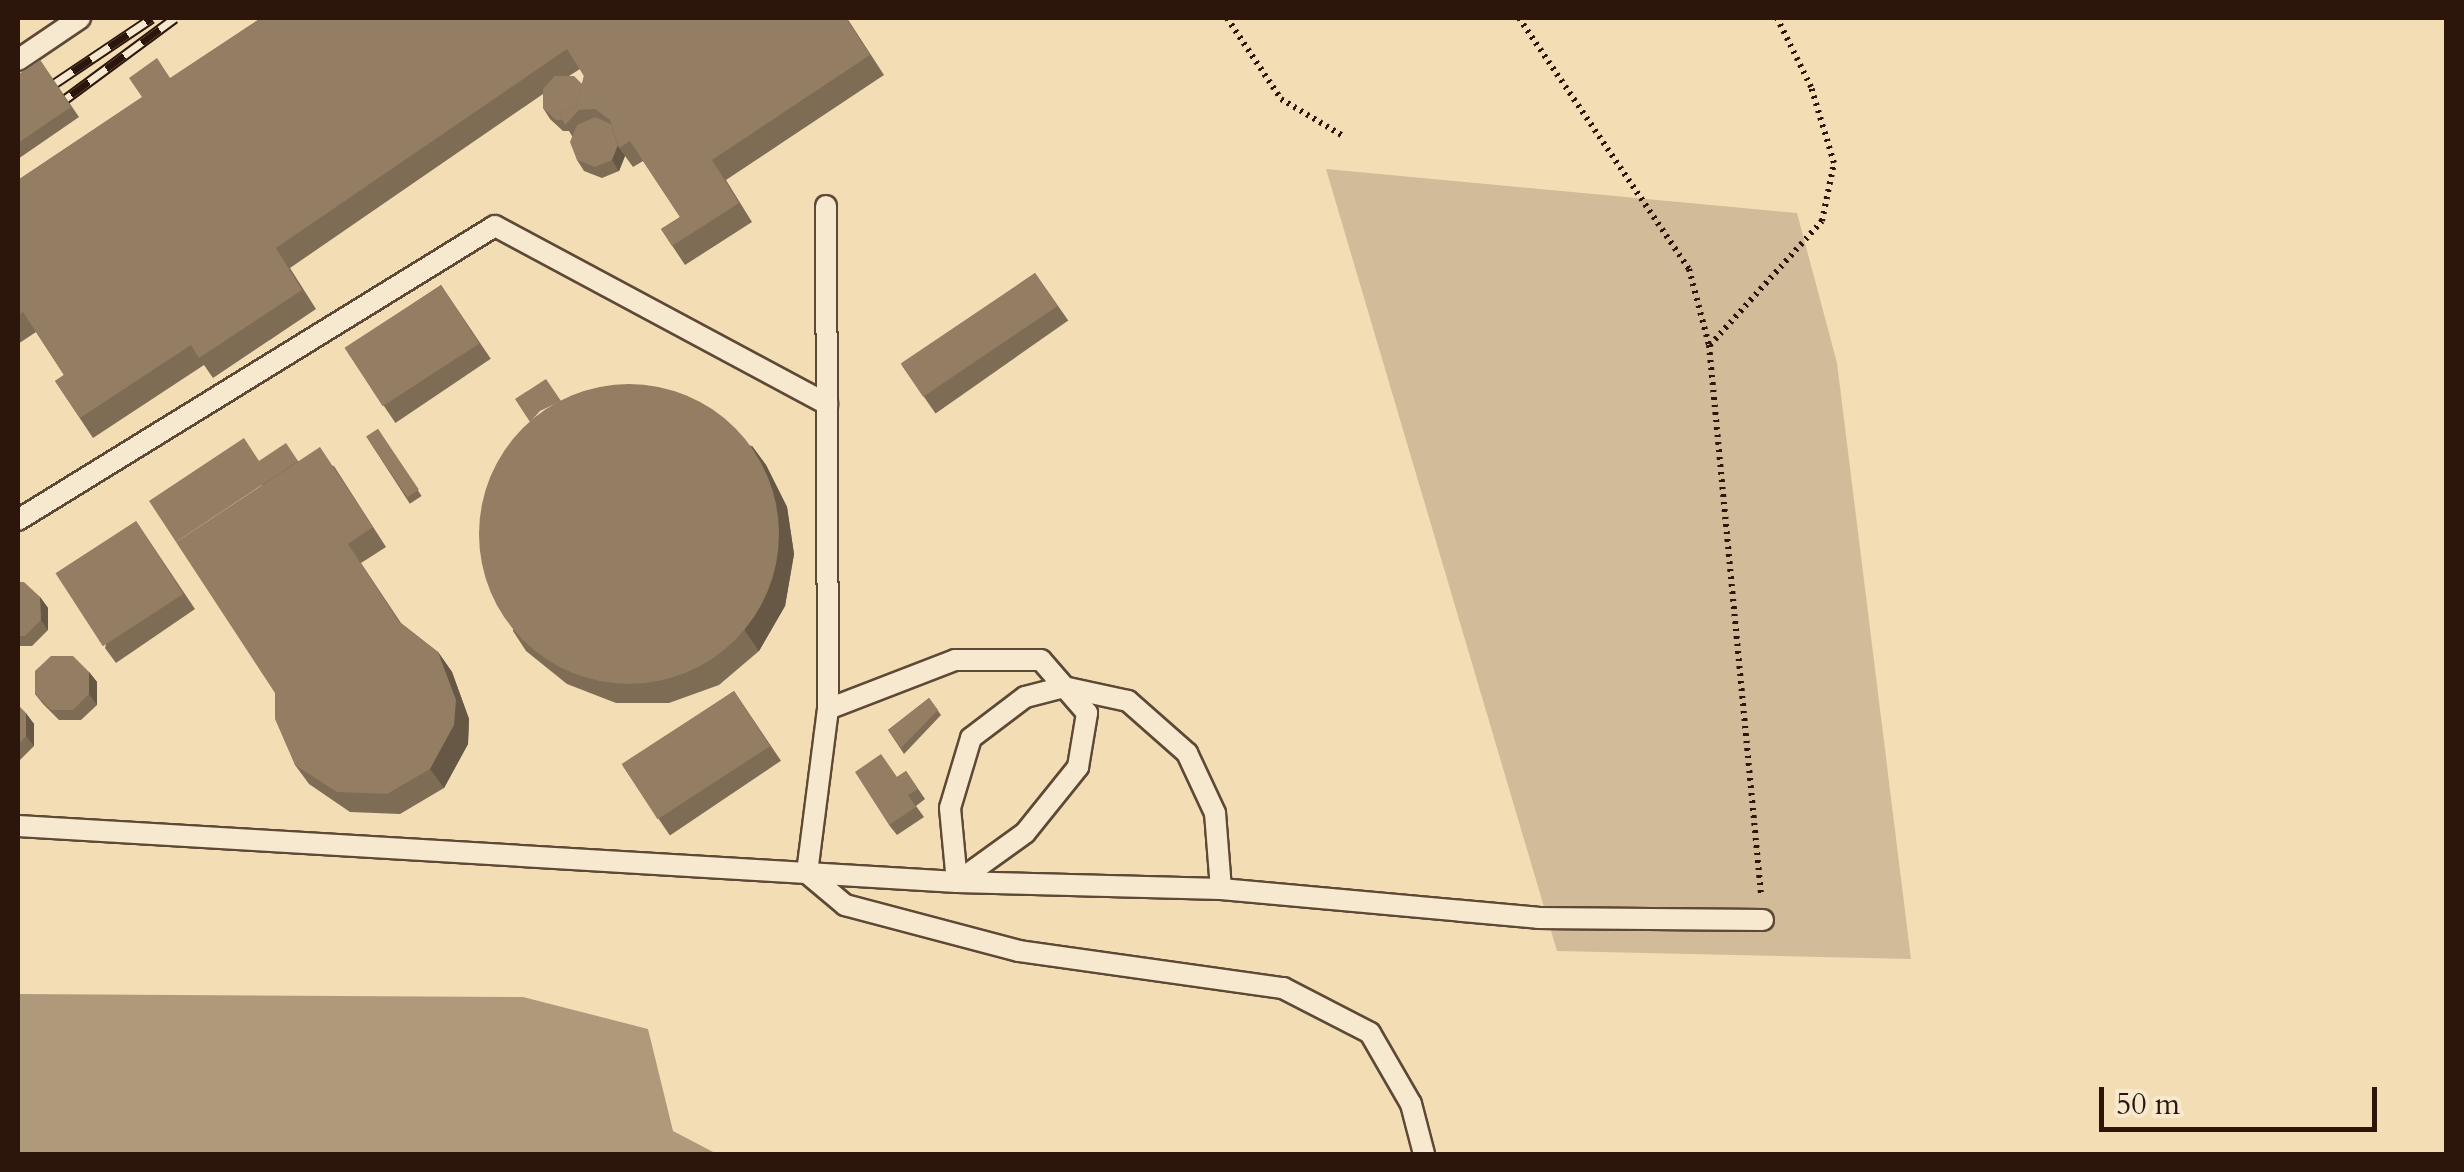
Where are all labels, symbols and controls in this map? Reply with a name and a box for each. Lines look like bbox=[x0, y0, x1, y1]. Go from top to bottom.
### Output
scale bar bbox=[2104, 1067, 2382, 1129]
text: 50 m bbox=[2116, 1084, 2180, 1125]

